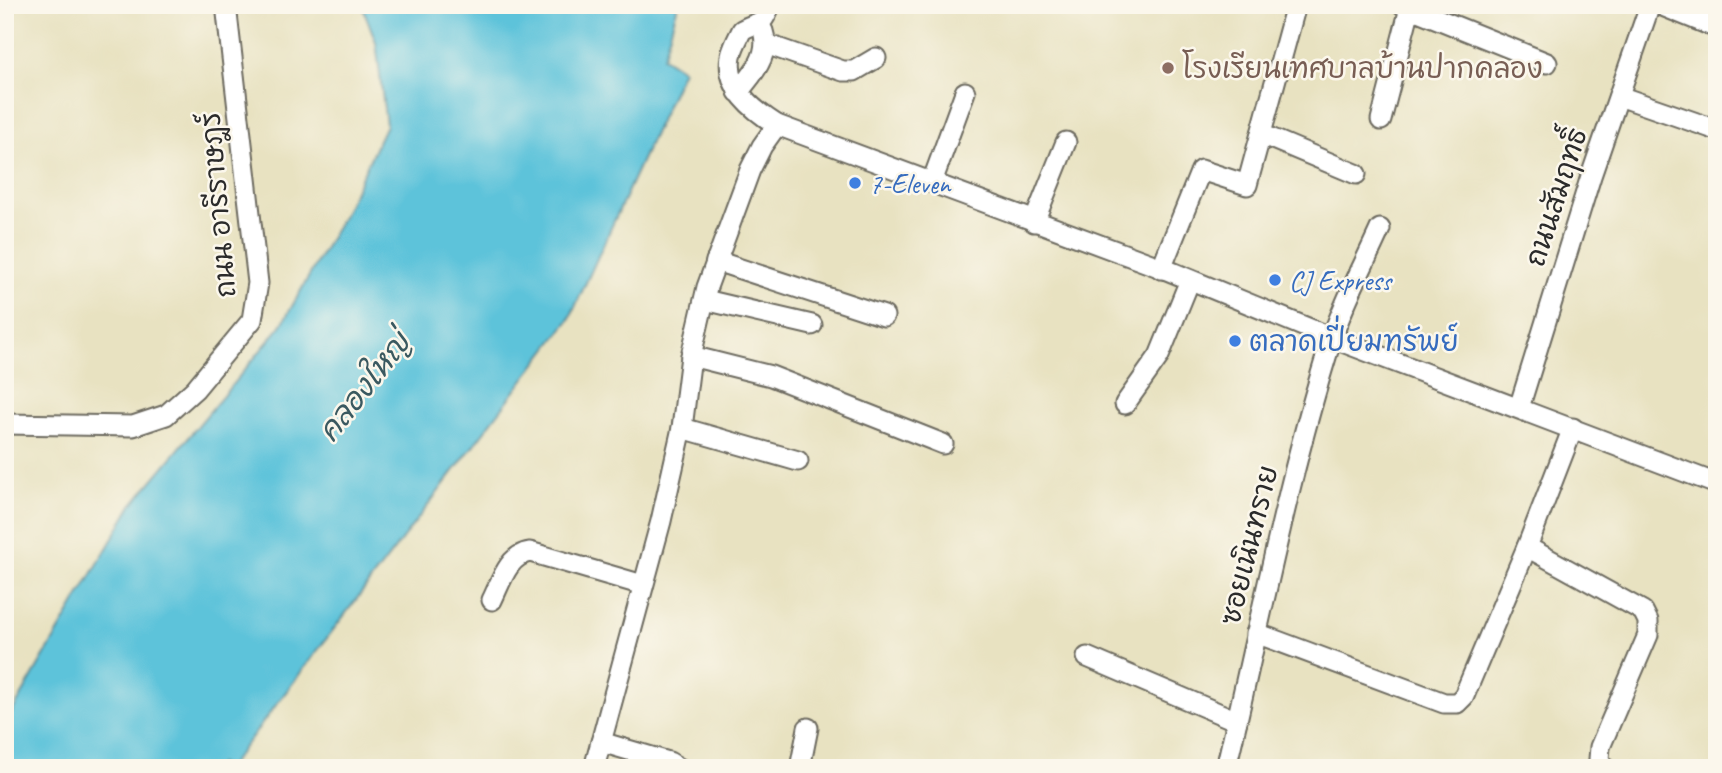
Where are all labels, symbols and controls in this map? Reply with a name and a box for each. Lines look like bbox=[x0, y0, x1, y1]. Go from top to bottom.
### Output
place label: โรงเรียนเทศบาลบ้านปากคลอง bbox=[1182, 49, 1543, 86]
marker: โรงเรียนเทศบาลบ้านปากคลอง bbox=[1160, 60, 1176, 76]
street label: ถนน อารีราษฎร์ bbox=[190, 111, 246, 299]
street label: ถนนสัมฤทธิ์ bbox=[1510, 121, 1597, 271]
place label: 7-Eleven bbox=[869, 166, 952, 201]
marker: 7-Eleven bbox=[847, 175, 863, 191]
place label: CJ Express bbox=[1289, 263, 1394, 298]
marker: CJ Express bbox=[1267, 272, 1283, 288]
place label: ตลาดเปี่ยมทรัพย์ bbox=[1249, 315, 1459, 359]
water label: คลองใหญ่ bbox=[309, 320, 422, 449]
marker: ตลาดเปี่ยมทรัพย์ bbox=[1227, 333, 1243, 349]
street label: ซอยเนินทราย bbox=[1212, 462, 1286, 628]

